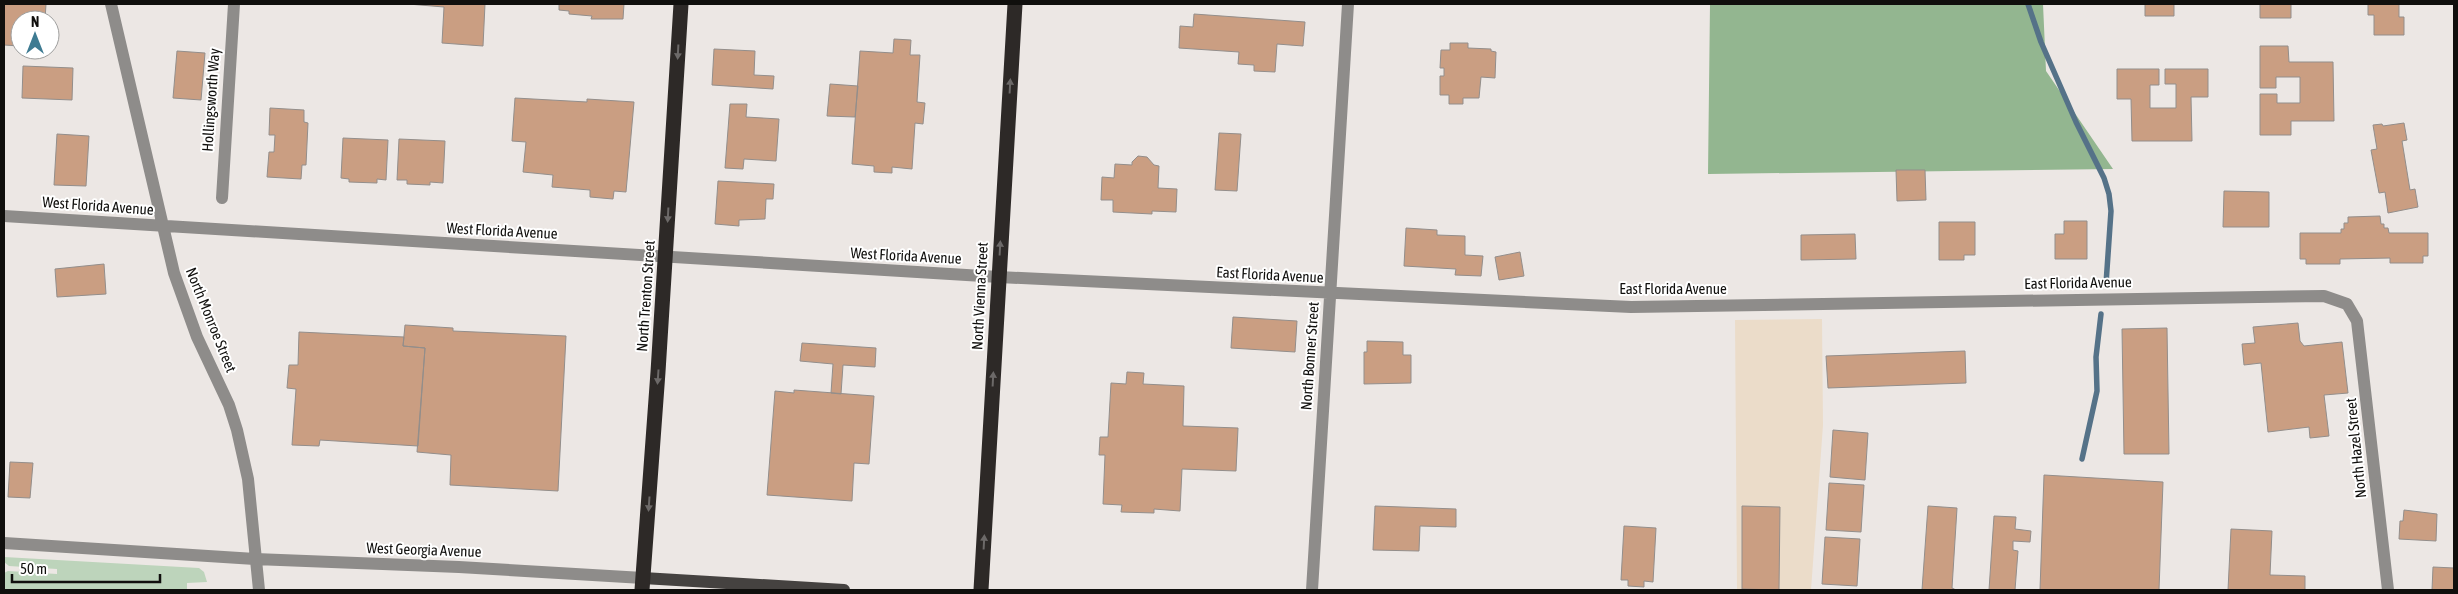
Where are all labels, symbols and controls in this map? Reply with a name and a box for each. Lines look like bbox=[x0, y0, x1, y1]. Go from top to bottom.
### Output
north arrow bbox=[10, 10, 60, 60]
text: N bbox=[31, 14, 39, 30]
one-way arrow bbox=[673, 45, 681, 61]
street label: Hollingsworth Way bbox=[198, 48, 223, 152]
one-way arrow bbox=[1006, 77, 1014, 93]
street label: West Florida Avenue bbox=[42, 193, 154, 218]
one-way arrow bbox=[664, 207, 672, 223]
street label: West Florida Avenue bbox=[446, 219, 558, 242]
street label: North Trenton Street bbox=[633, 240, 658, 352]
one-way arrow bbox=[997, 240, 1005, 256]
street label: North Vienna Street bbox=[968, 242, 991, 350]
street label: West Florida Avenue bbox=[850, 244, 962, 267]
street label: East Florida Avenue bbox=[1216, 263, 1324, 286]
street label: North Monroe Street bbox=[183, 265, 240, 375]
street label: East Florida Avenue bbox=[2024, 273, 2132, 292]
street label: East Florida Avenue bbox=[1619, 280, 1727, 297]
street label: North Bonner Street bbox=[1297, 301, 1322, 411]
one-way arrow bbox=[654, 369, 662, 385]
one-way arrow bbox=[989, 371, 997, 387]
street label: North Hazel Street bbox=[2342, 397, 2369, 499]
one-way arrow bbox=[645, 496, 653, 512]
one-way arrow bbox=[980, 533, 988, 549]
street label: West Georgia Avenue bbox=[366, 539, 482, 560]
scale bar bbox=[12, 552, 160, 584]
text: 50 m bbox=[20, 560, 47, 577]

